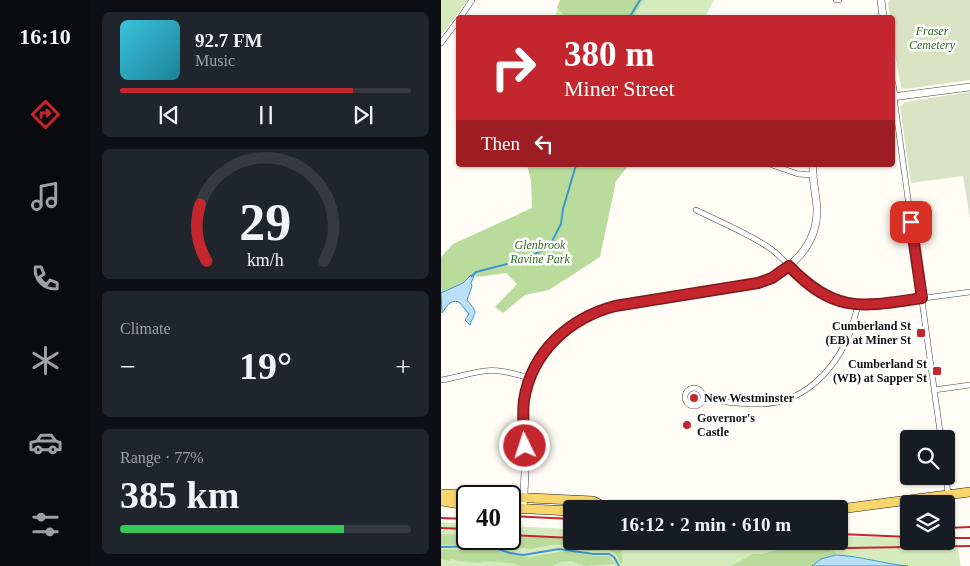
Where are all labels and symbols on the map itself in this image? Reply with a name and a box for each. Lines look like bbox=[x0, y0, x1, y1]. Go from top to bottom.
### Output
park label: Fraser Cemetery bbox=[909, 24, 956, 52]
pin bbox=[890, 201, 932, 243]
park label: Glenbrook Ravine Park bbox=[509, 238, 570, 266]
place label: Cumberland St (EB) at Miner St bbox=[826, 319, 911, 347]
marker: Cumberland St (EB) at Miner St bbox=[915, 327, 927, 339]
place label: Cumberland St (WB) at Sapper St bbox=[833, 357, 927, 385]
marker: Cumberland St (WB) at Sapper St bbox=[931, 365, 943, 377]
place label: New Westminster bbox=[704, 391, 795, 405]
marker: New Westminster bbox=[688, 392, 700, 404]
place label: Governor's Castle bbox=[697, 411, 755, 439]
position arrow bbox=[498, 419, 550, 471]
marker: Governor's Castle bbox=[681, 419, 693, 431]
speed limit sign: 40 bbox=[456, 485, 521, 550]

